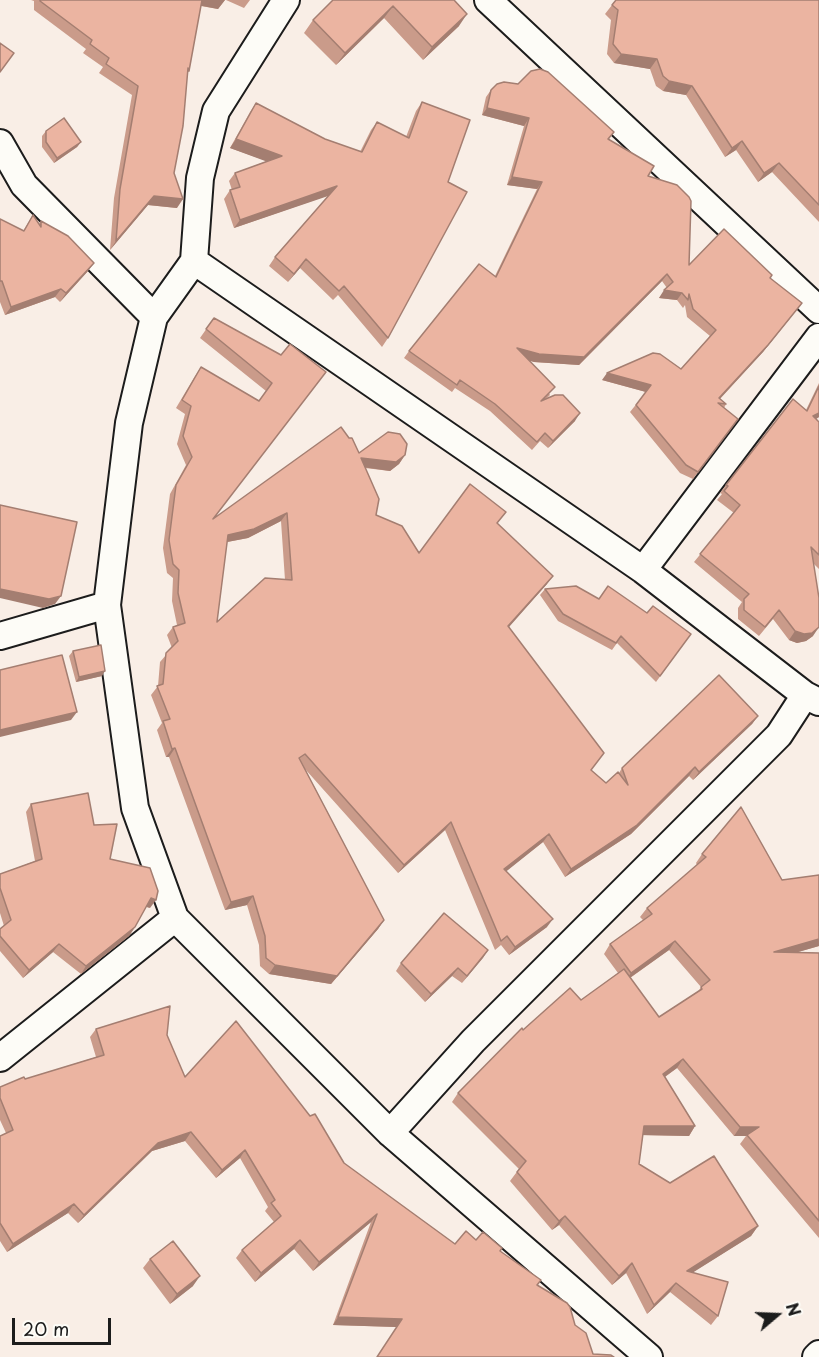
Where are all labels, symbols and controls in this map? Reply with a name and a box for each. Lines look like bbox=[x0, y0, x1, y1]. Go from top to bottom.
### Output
north arrow bbox=[747, 1285, 807, 1345]
text: N bbox=[781, 1299, 807, 1319]
scale bar bbox=[15, 1306, 114, 1344]
text: 20 m bbox=[23, 1315, 69, 1342]

